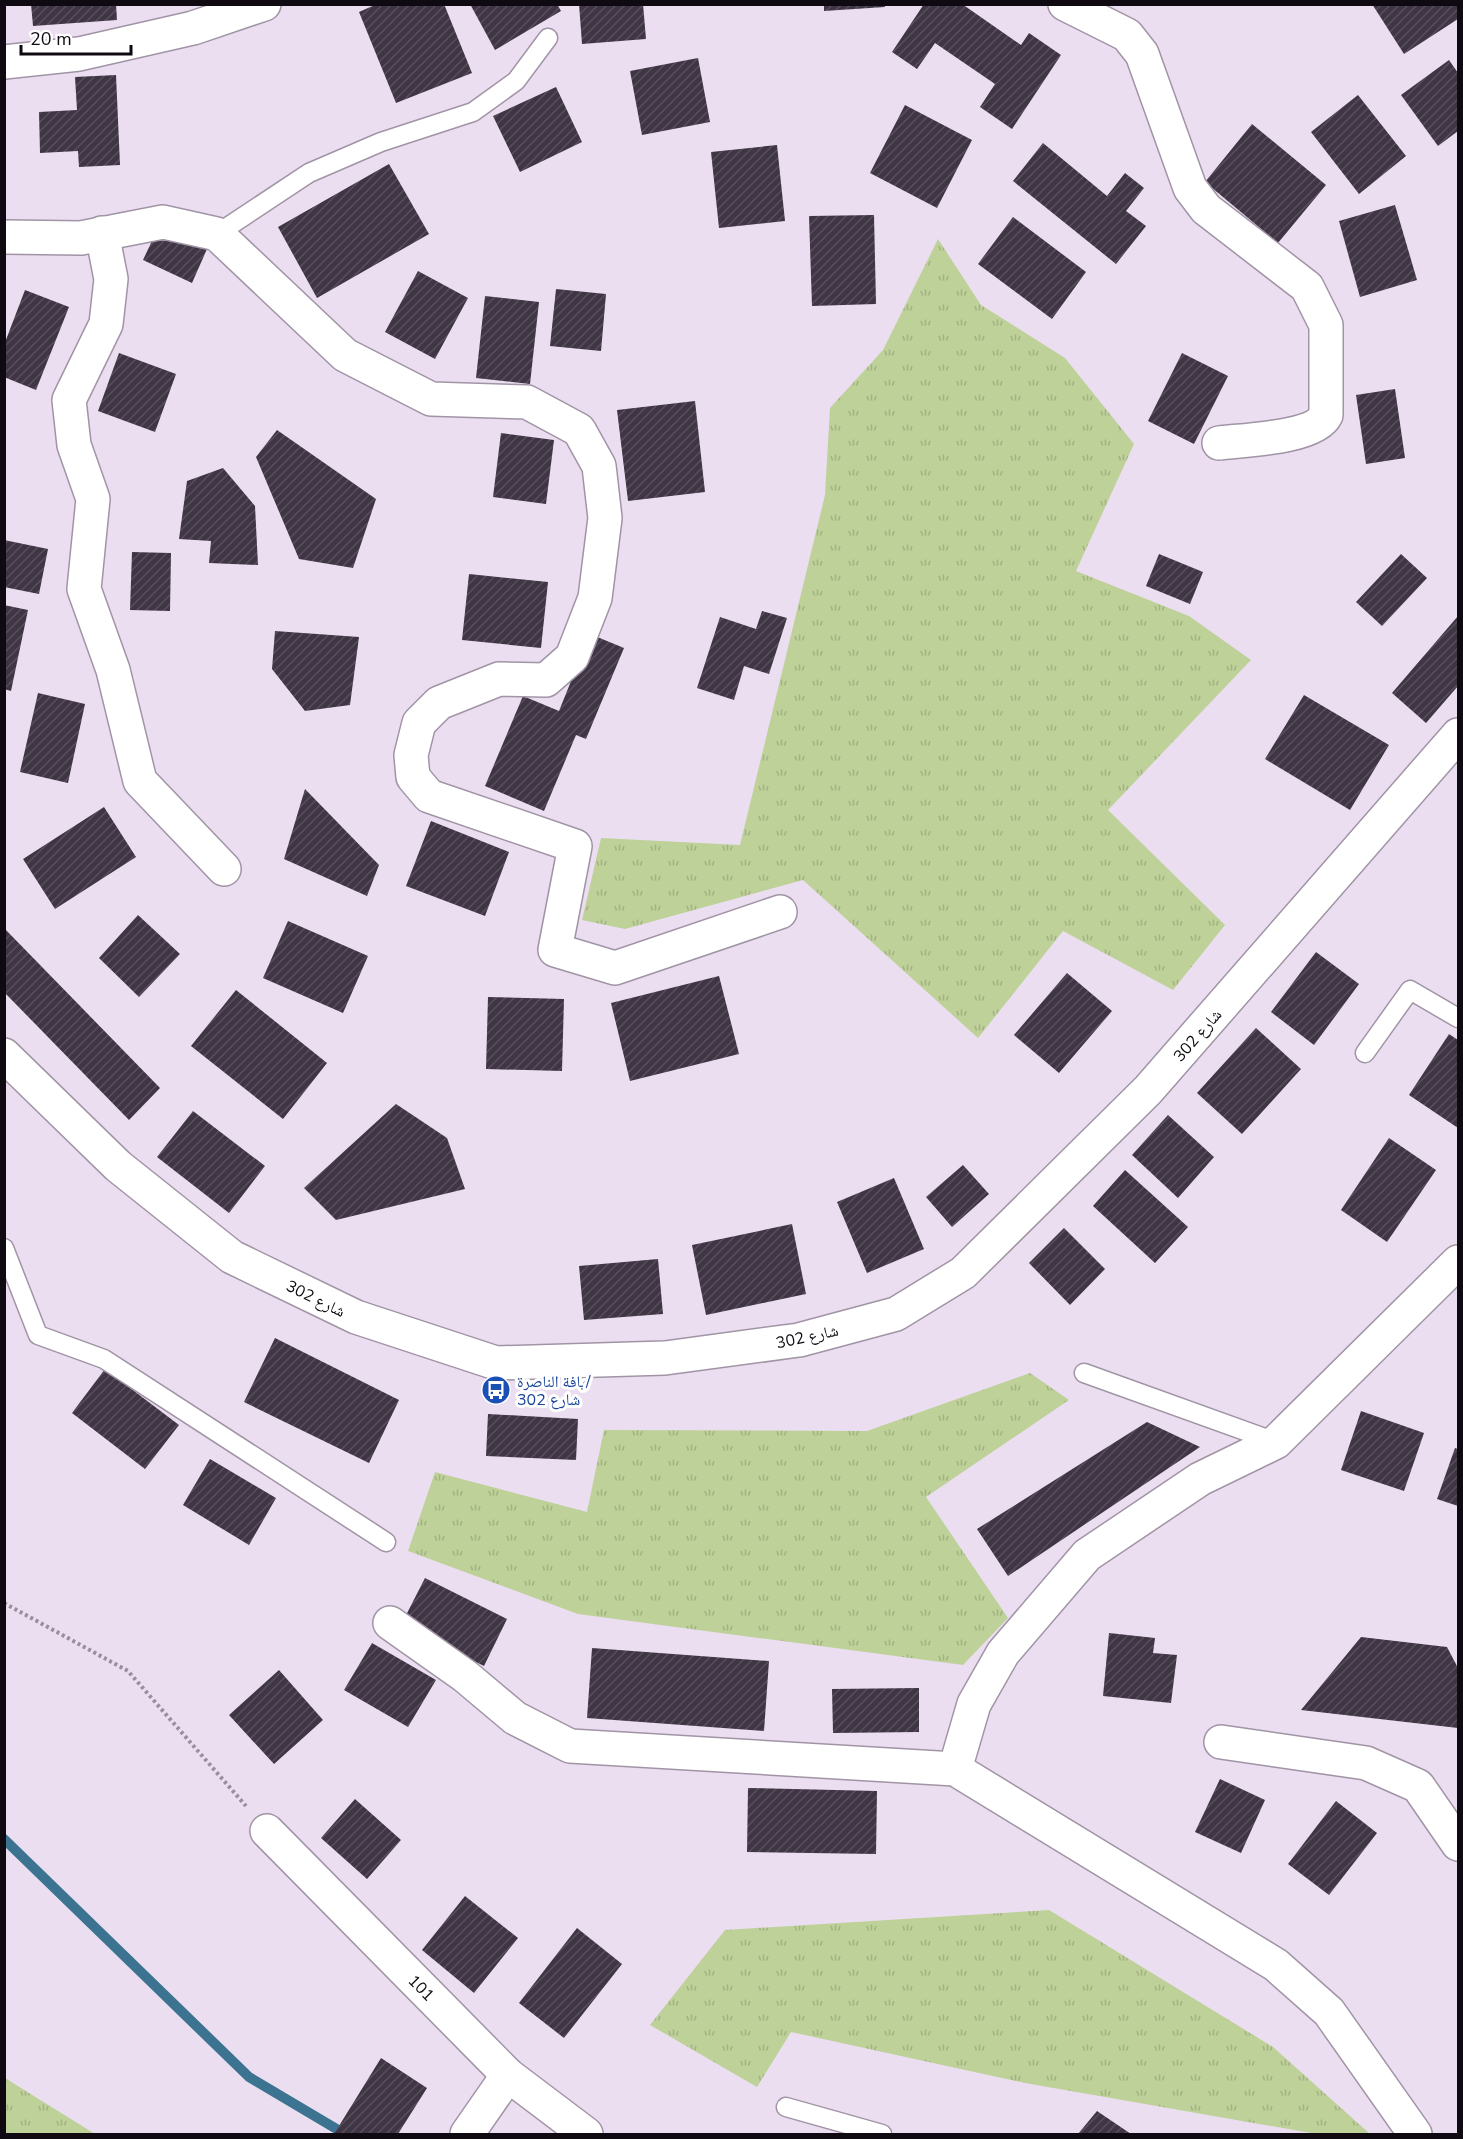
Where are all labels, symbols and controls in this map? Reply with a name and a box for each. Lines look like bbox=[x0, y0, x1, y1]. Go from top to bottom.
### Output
scale bar bbox=[21, 18, 130, 56]
text: 20 m bbox=[30, 27, 72, 51]
street label: شارع 302 bbox=[1169, 1005, 1227, 1067]
street label: شارع 302 bbox=[282, 1275, 349, 1323]
street label: شارع 302 bbox=[774, 1320, 840, 1354]
place label: يافة الناصرة/ شارع 302 bbox=[517, 1371, 591, 1411]
bus stop icon: يافة الناصرة/ شارع 302 bbox=[480, 1374, 512, 1406]
street label: 101 bbox=[403, 1970, 439, 2006]

